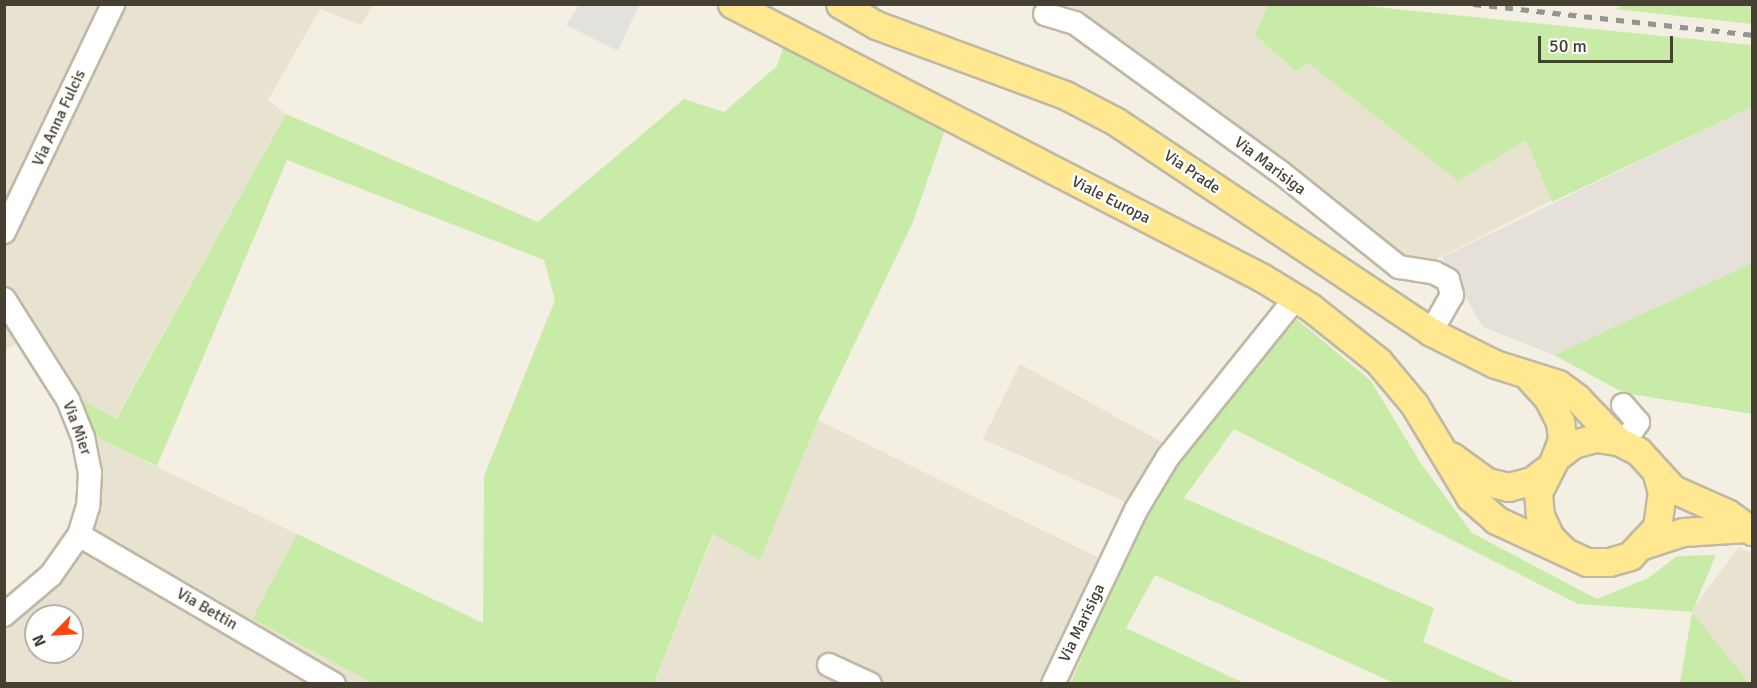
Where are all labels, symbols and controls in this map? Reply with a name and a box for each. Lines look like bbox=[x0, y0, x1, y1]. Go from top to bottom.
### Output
scale bar bbox=[1541, 24, 1676, 62]
text: 50 m bbox=[1549, 35, 1587, 57]
street label: Via Anna Fulcis bbox=[28, 67, 90, 169]
street label: Via Marisiga bbox=[1230, 133, 1310, 199]
street label: Via Prade bbox=[1160, 146, 1224, 198]
street label: Viale Europa bbox=[1068, 172, 1154, 228]
street label: Via Mier bbox=[58, 398, 96, 458]
street label: Via Marisiga bbox=[1055, 581, 1109, 665]
street label: Via Bettin bbox=[173, 584, 241, 634]
north arrow bbox=[24, 604, 84, 664]
text: N bbox=[28, 631, 51, 650]

